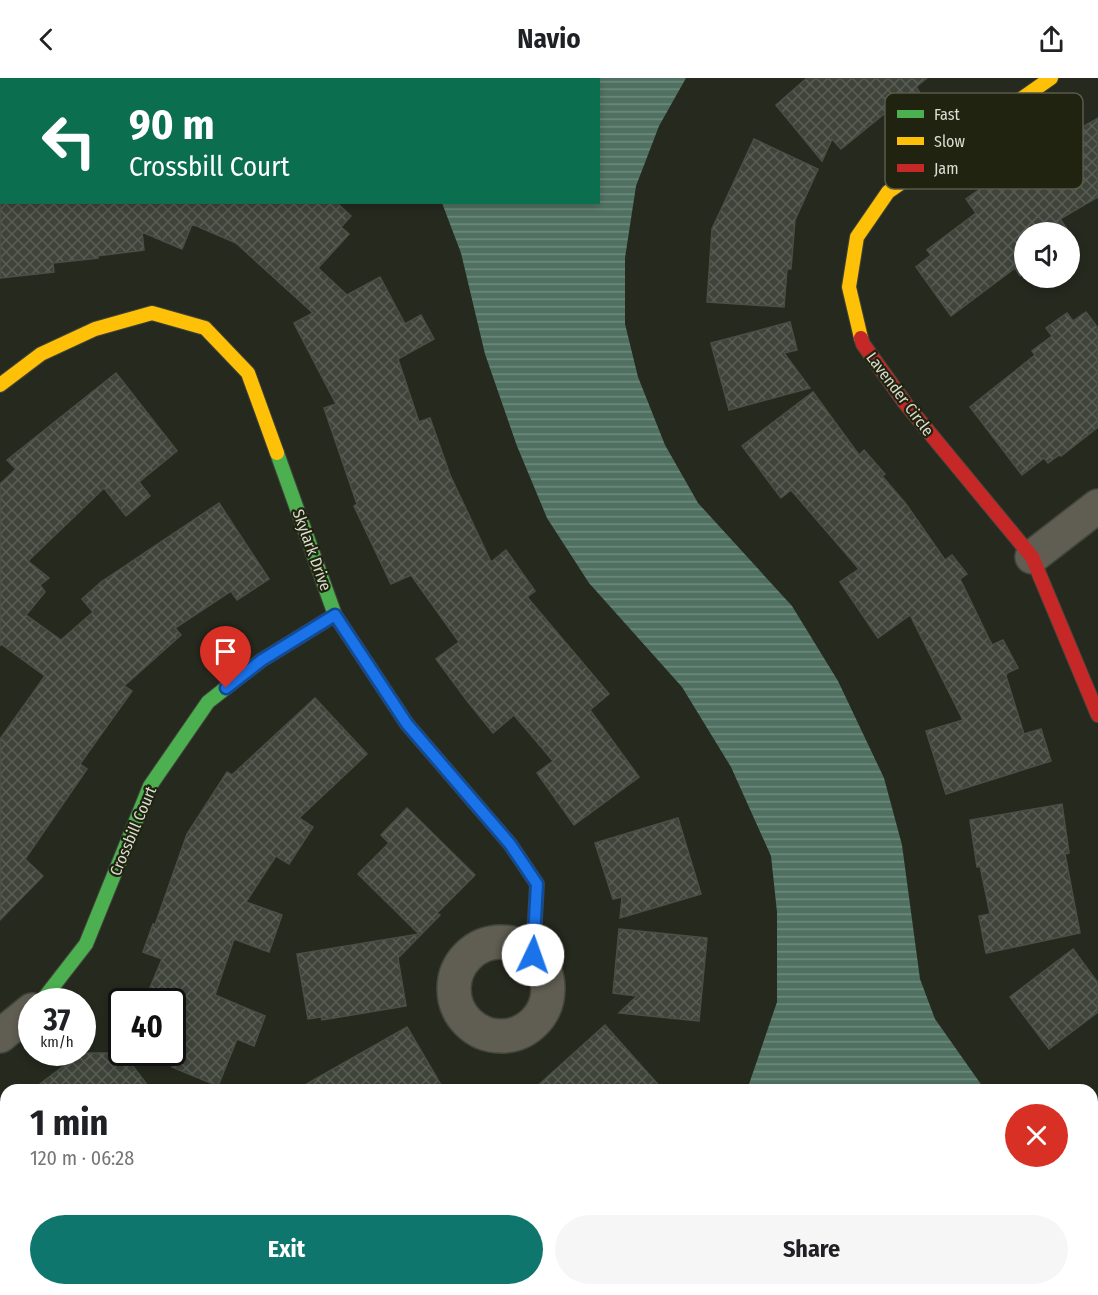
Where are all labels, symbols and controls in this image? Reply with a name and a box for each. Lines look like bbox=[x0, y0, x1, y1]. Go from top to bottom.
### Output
icon: back bbox=[30, 23, 63, 56]
text: Navio bbox=[517, 23, 581, 55]
icon: share bbox=[1035, 23, 1068, 56]
legend bbox=[885, 93, 1083, 189]
text: 90 m bbox=[129, 100, 214, 150]
icon: left bbox=[30, 102, 108, 180]
text: Fast bbox=[934, 105, 961, 124]
text: Slow bbox=[934, 132, 965, 151]
text: Crossbill Court bbox=[129, 151, 290, 183]
text: Jam bbox=[934, 159, 959, 178]
map controls bbox=[1014, 222, 1080, 288]
button: sound bbox=[1014, 222, 1080, 288]
street label: Lavender Circle bbox=[862, 348, 938, 440]
street label: Skylark Drive bbox=[289, 507, 336, 593]
pin bbox=[200, 626, 251, 688]
icon: arrive bbox=[209, 635, 242, 668]
street label: Crossbill Court bbox=[106, 783, 161, 878]
position arrow bbox=[501, 923, 565, 987]
speed limit sign: 40 bbox=[108, 988, 186, 1066]
text: 37 bbox=[44, 1002, 70, 1038]
text: km/h bbox=[40, 1033, 74, 1051]
text: 1 min bbox=[30, 1101, 108, 1145]
button: close bbox=[1005, 1104, 1068, 1167]
text: 120 m · 06:28 bbox=[30, 1146, 134, 1170]
button: Exit bbox=[30, 1215, 543, 1284]
button: Share bbox=[555, 1215, 1068, 1284]

